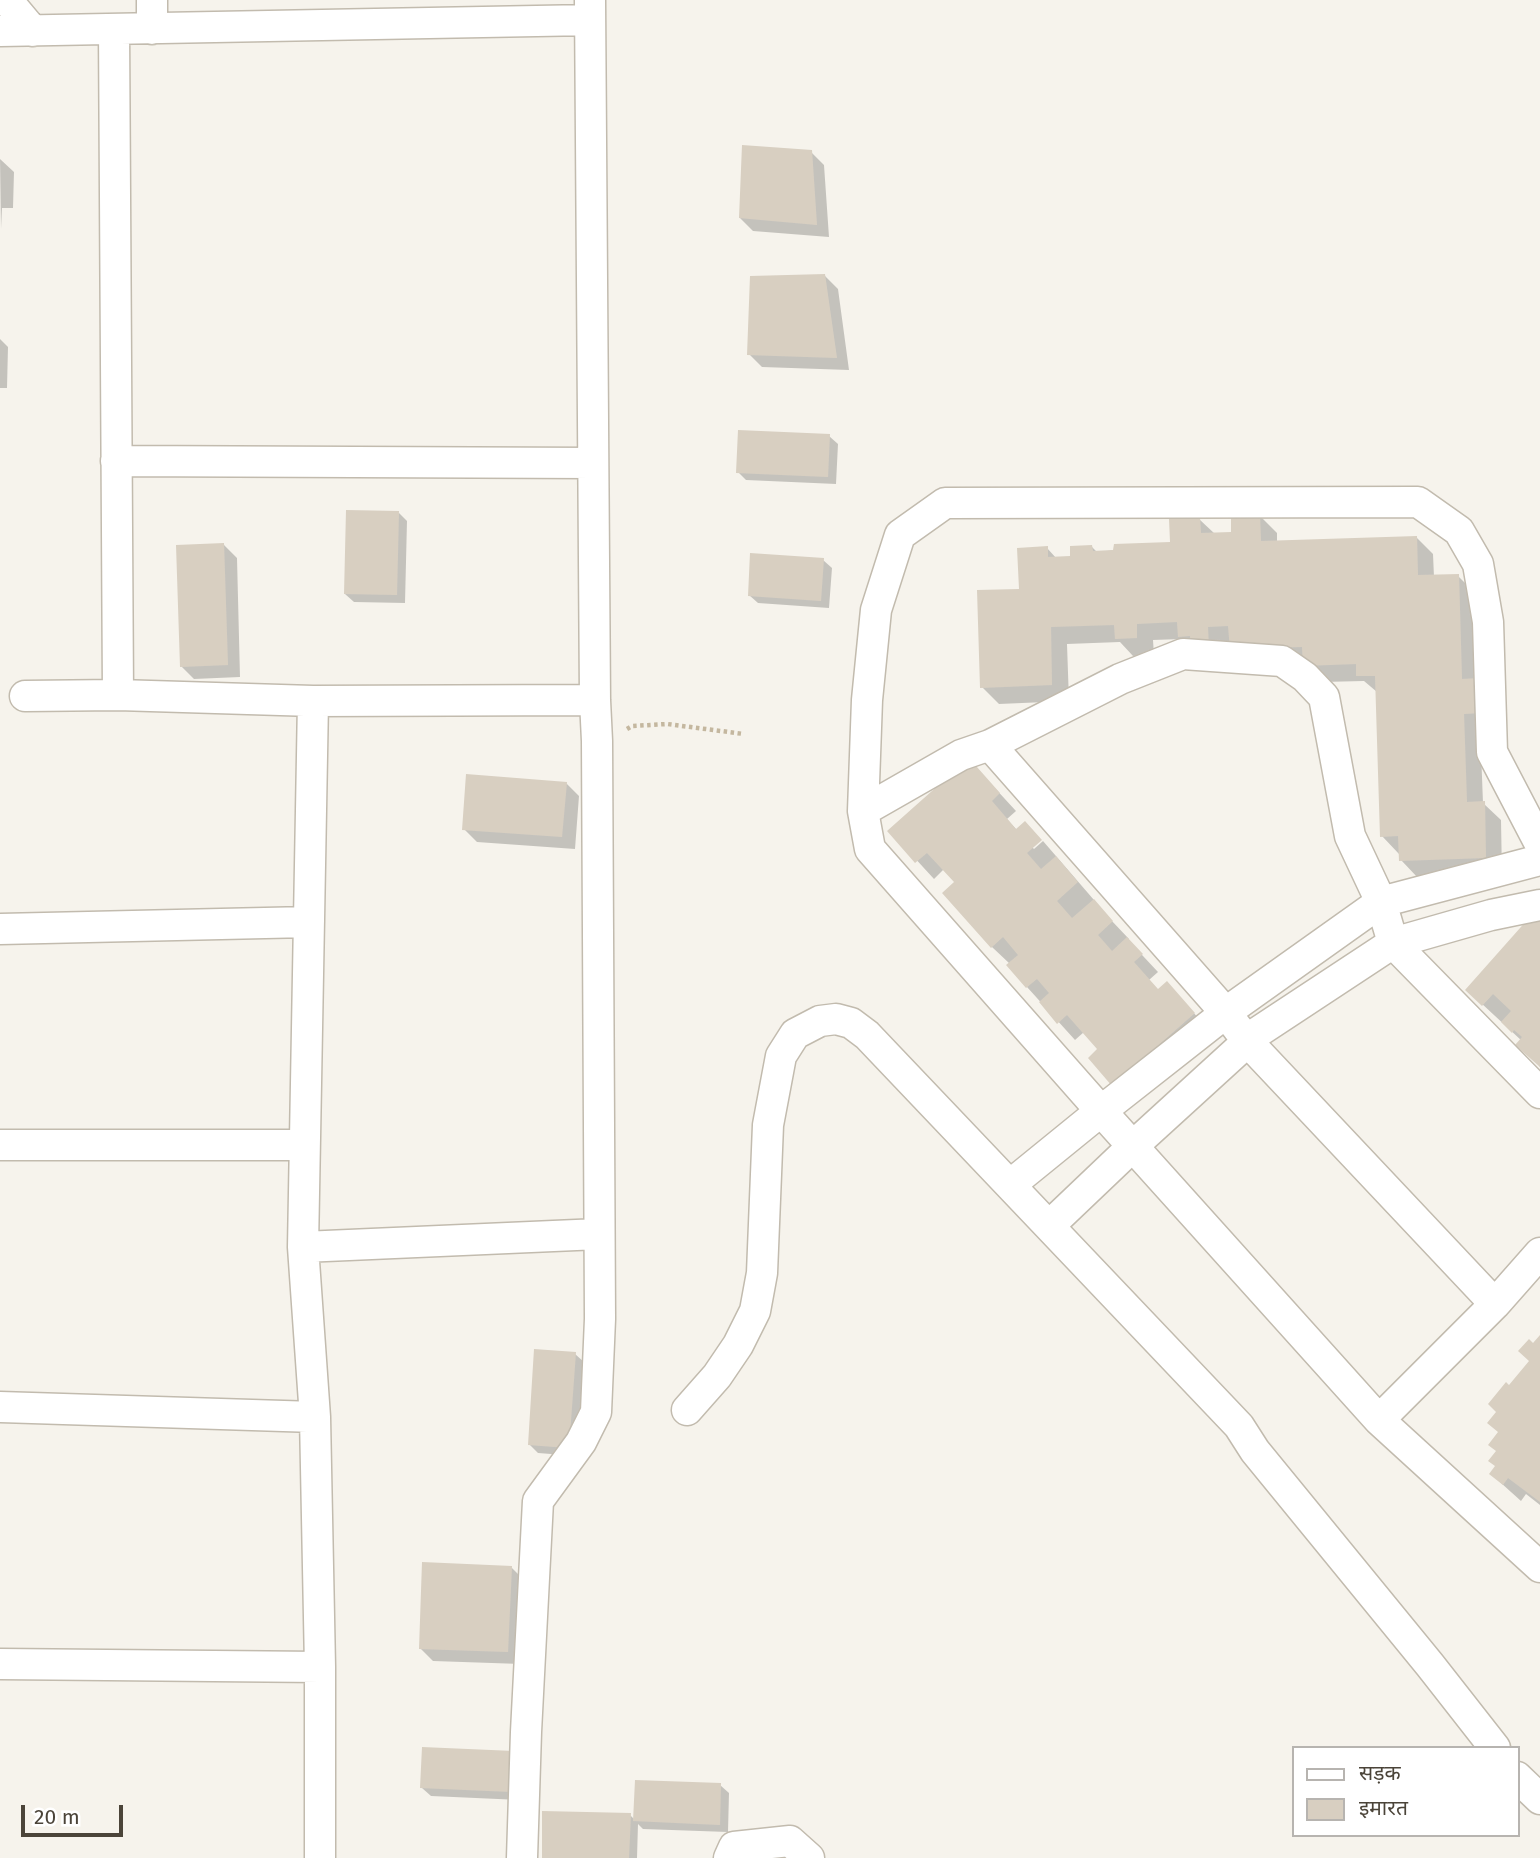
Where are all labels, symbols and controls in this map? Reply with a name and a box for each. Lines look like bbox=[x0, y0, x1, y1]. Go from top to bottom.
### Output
legend bbox=[1292, 1746, 1519, 1837]
text: सड़क bbox=[1359, 1760, 1401, 1786]
scale bar bbox=[24, 1792, 126, 1836]
text: इमारत bbox=[1359, 1795, 1408, 1821]
text: 20 m bbox=[34, 1804, 80, 1830]

